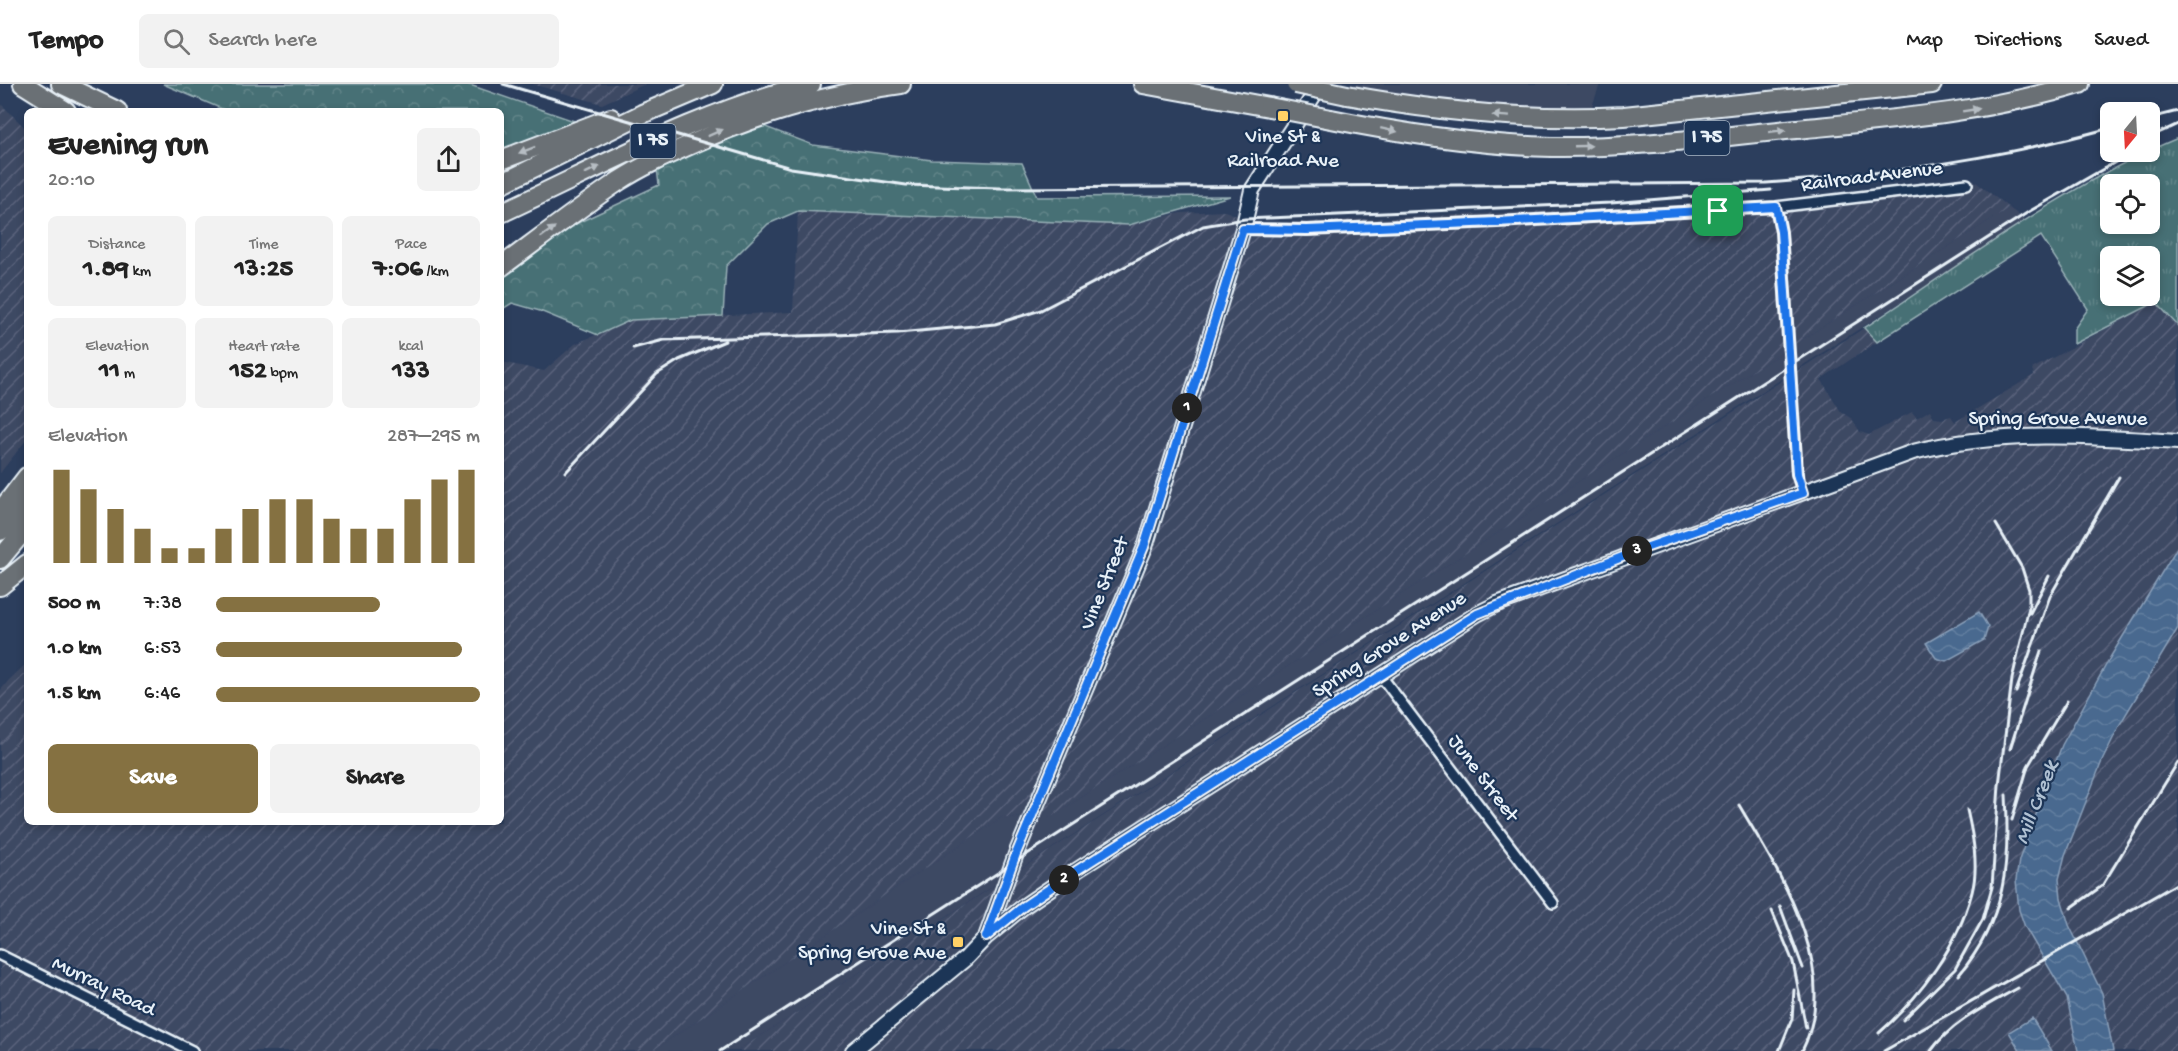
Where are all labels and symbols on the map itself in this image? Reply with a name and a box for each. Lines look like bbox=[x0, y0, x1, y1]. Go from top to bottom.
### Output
north arrow bbox=[2100, 102, 2160, 162]
one-way arrow bbox=[1961, 105, 1980, 114]
marker: Vine St & Railroad Ave bbox=[1276, 109, 1290, 123]
one-way arrow bbox=[1491, 112, 1510, 121]
road number: I 75 bbox=[1684, 121, 1730, 155]
road number: I 75 bbox=[630, 124, 676, 158]
place label: Vine St & Railroad Ave bbox=[1227, 126, 1340, 175]
one-way arrow bbox=[1379, 126, 1398, 136]
one-way arrow bbox=[1768, 126, 1787, 136]
one-way arrow bbox=[707, 129, 724, 138]
one-way arrow bbox=[1573, 141, 1592, 151]
one-way arrow bbox=[518, 146, 536, 155]
street label: Railroad Avenue bbox=[1800, 157, 1945, 199]
one-way arrow bbox=[583, 165, 600, 175]
pin bbox=[1692, 185, 1743, 236]
one-way arrow bbox=[540, 226, 556, 238]
pin: 1 bbox=[1172, 393, 1202, 423]
street label: Spring Grove Avenue bbox=[1969, 408, 2149, 433]
street label: Vine Street bbox=[1076, 532, 1137, 635]
pin: 3 bbox=[1622, 536, 1652, 566]
street label: Spring Grove Avenue bbox=[1308, 586, 1473, 705]
street label: June Street bbox=[1441, 730, 1524, 829]
water label: Mill Creek bbox=[2010, 756, 2067, 848]
pin: 2 bbox=[1049, 865, 1079, 895]
place label: Vine St & Spring Grove Ave bbox=[798, 918, 947, 967]
marker: Vine St & Spring Grove Ave bbox=[951, 935, 965, 949]
street label: Murray Road bbox=[47, 952, 160, 1025]

